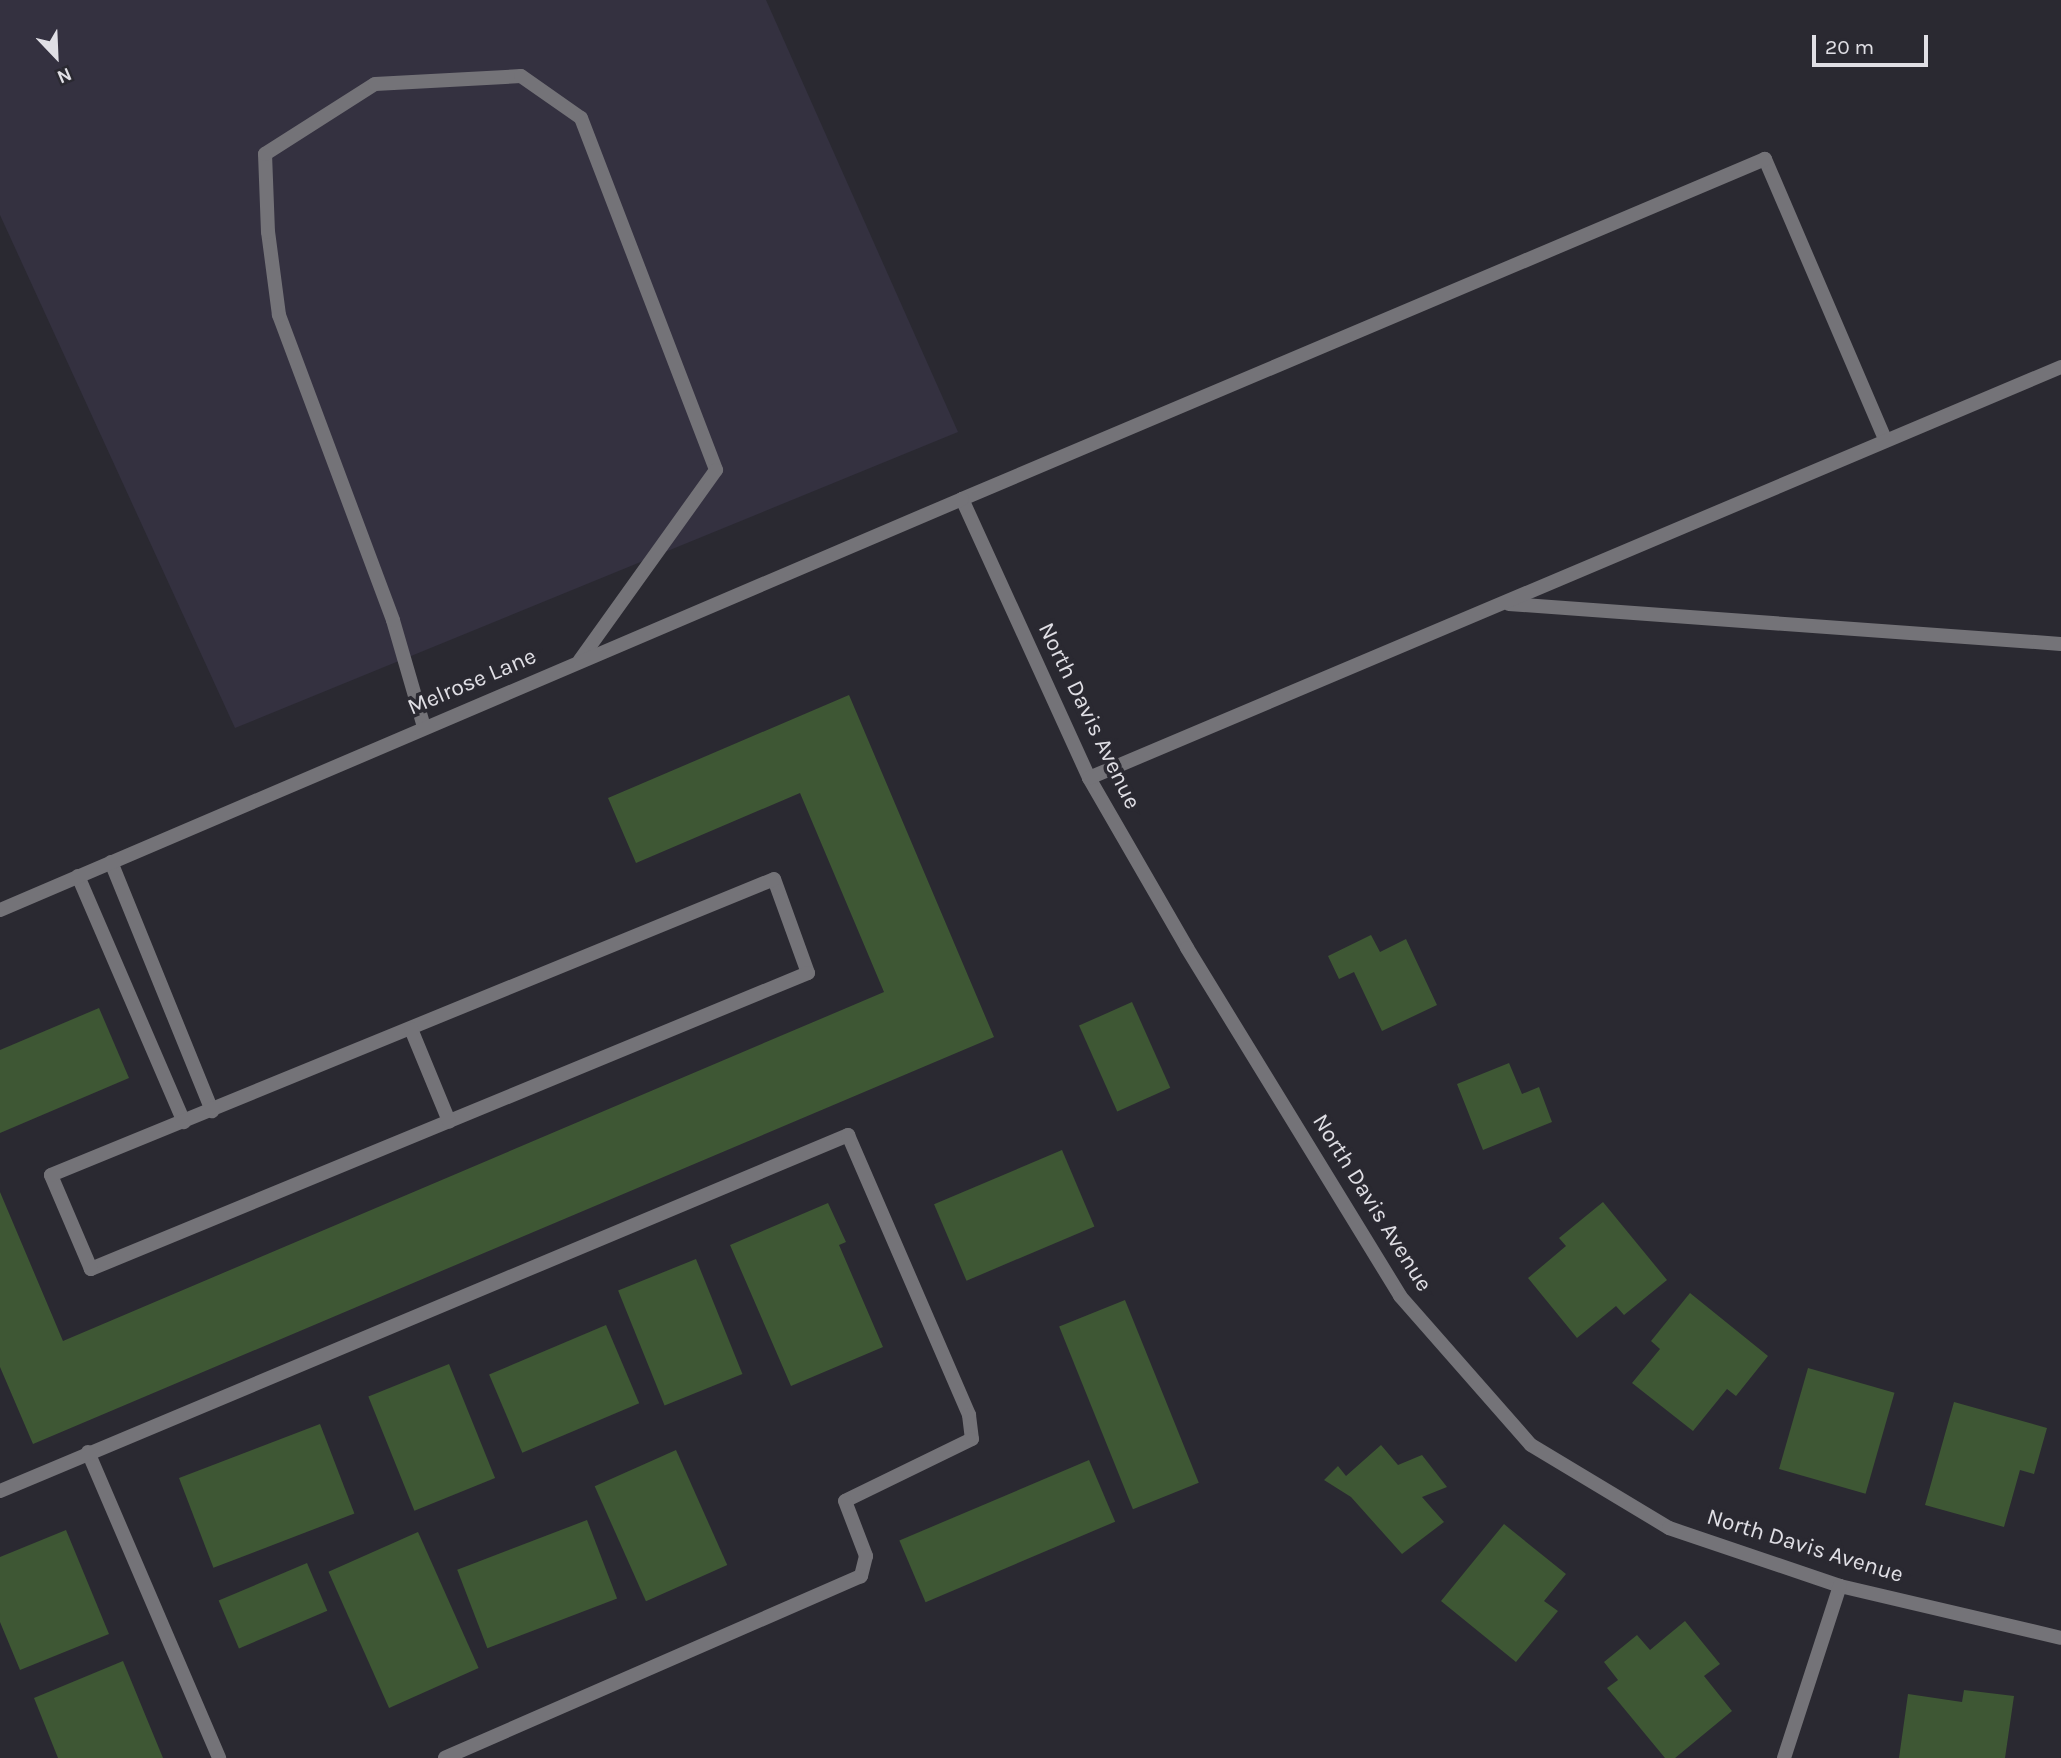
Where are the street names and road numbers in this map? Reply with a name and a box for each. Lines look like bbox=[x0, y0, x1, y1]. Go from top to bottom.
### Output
street label: North Davis Avenue bbox=[1032, 618, 1146, 814]
street label: Melrose Lane bbox=[404, 643, 540, 721]
street label: North Davis Avenue bbox=[1306, 1109, 1438, 1297]
street label: North Davis Avenue bbox=[1703, 1503, 1907, 1589]

